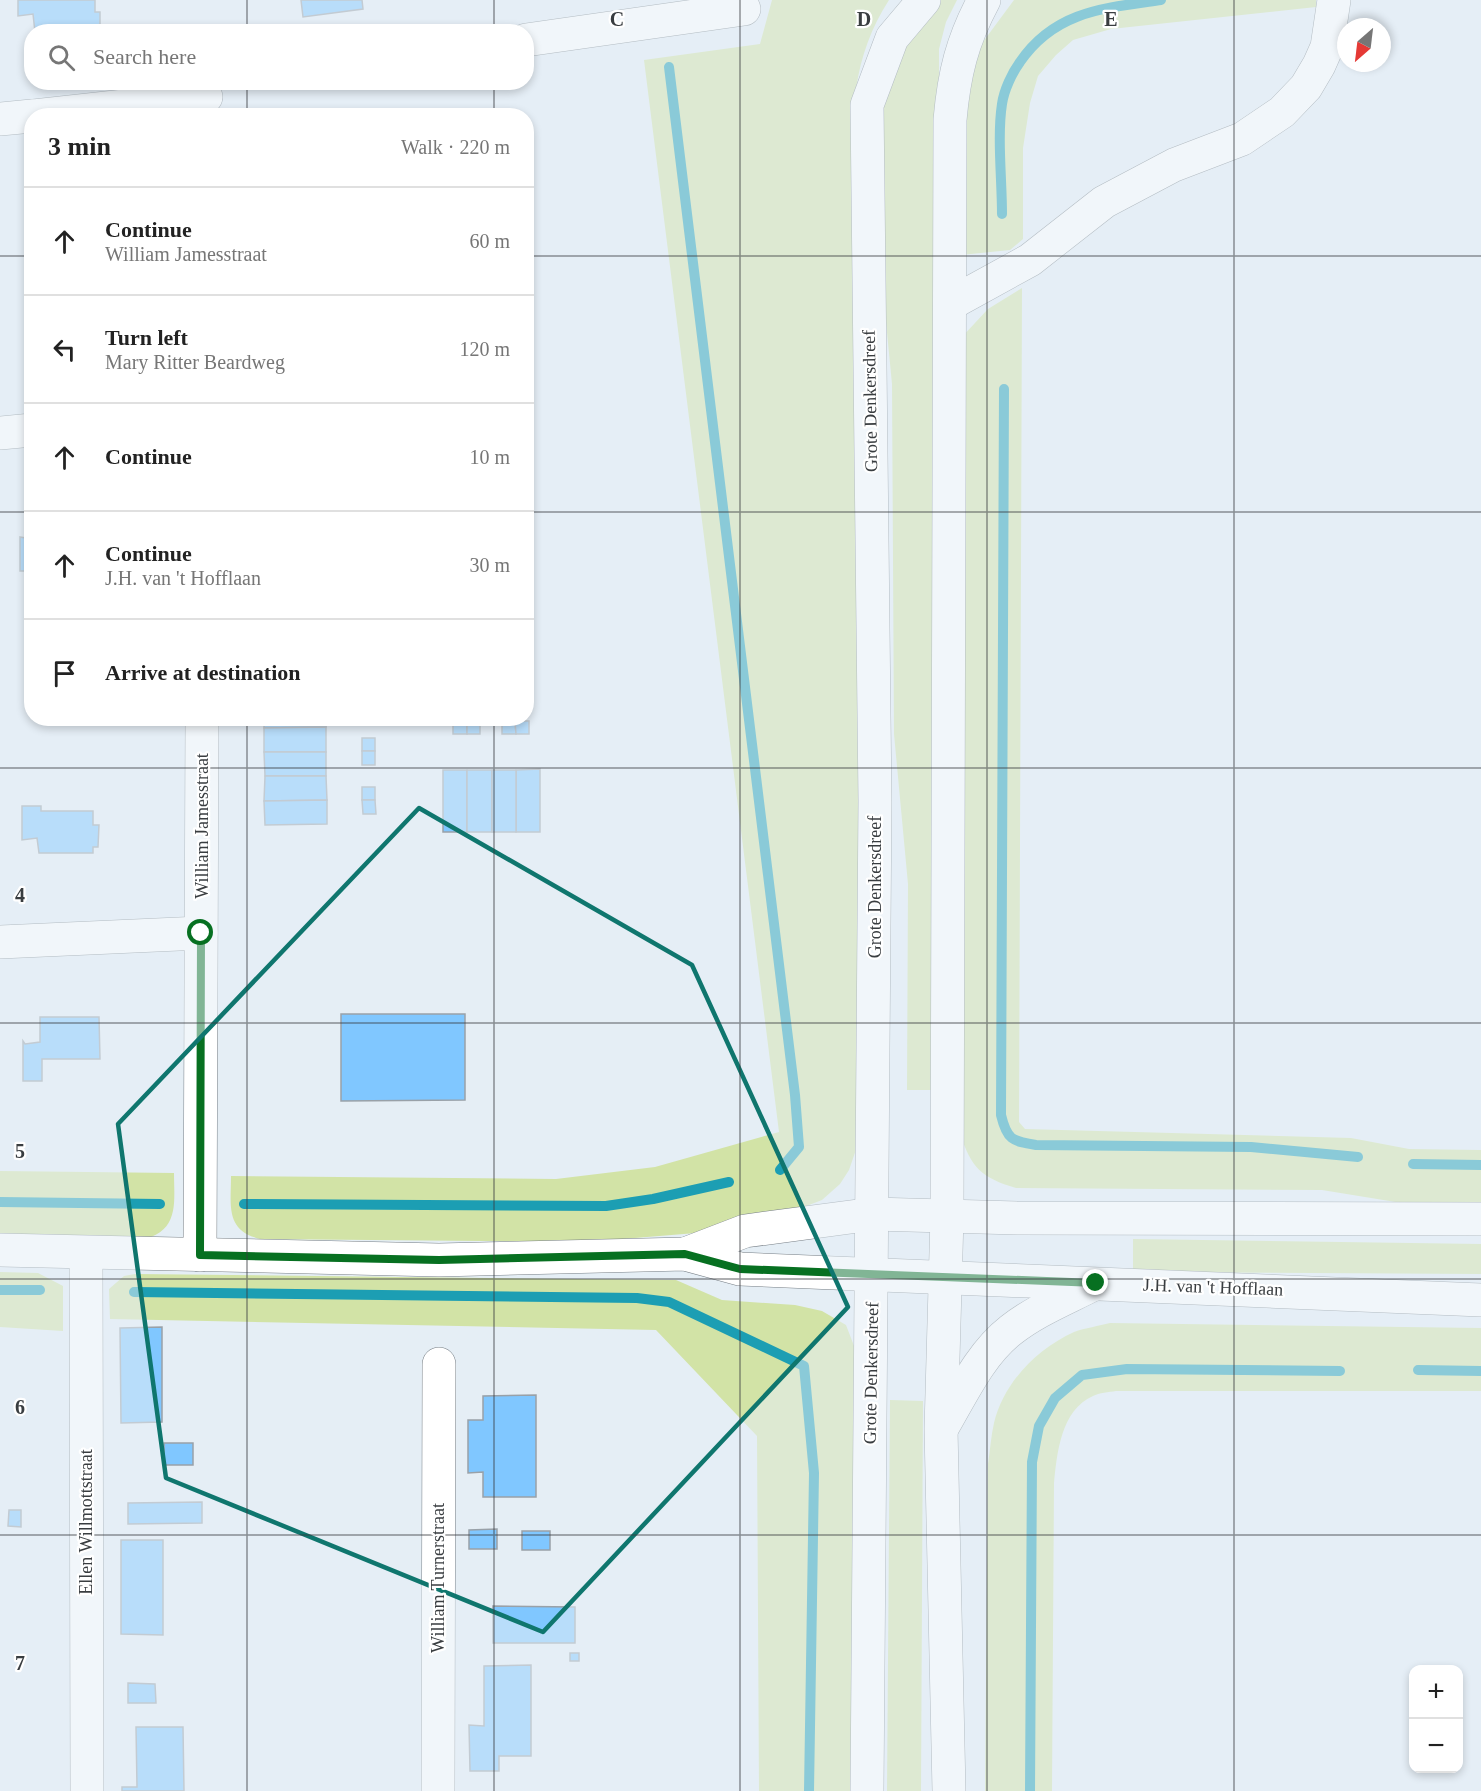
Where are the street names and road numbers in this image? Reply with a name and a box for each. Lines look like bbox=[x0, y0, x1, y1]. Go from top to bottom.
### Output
street label: Grote Denkersdreef bbox=[859, 330, 881, 472]
street label: William Jamesstraat bbox=[192, 753, 212, 899]
street label: Grote Denkersdreef bbox=[865, 816, 885, 958]
street label: J.H. van 't Hofflaan bbox=[1142, 1275, 1284, 1299]
street label: Grote Denkersdreef bbox=[860, 1302, 882, 1444]
street label: Ellen Willmottstraat bbox=[76, 1449, 96, 1595]
street label: William Turnerstraat bbox=[428, 1503, 448, 1653]

